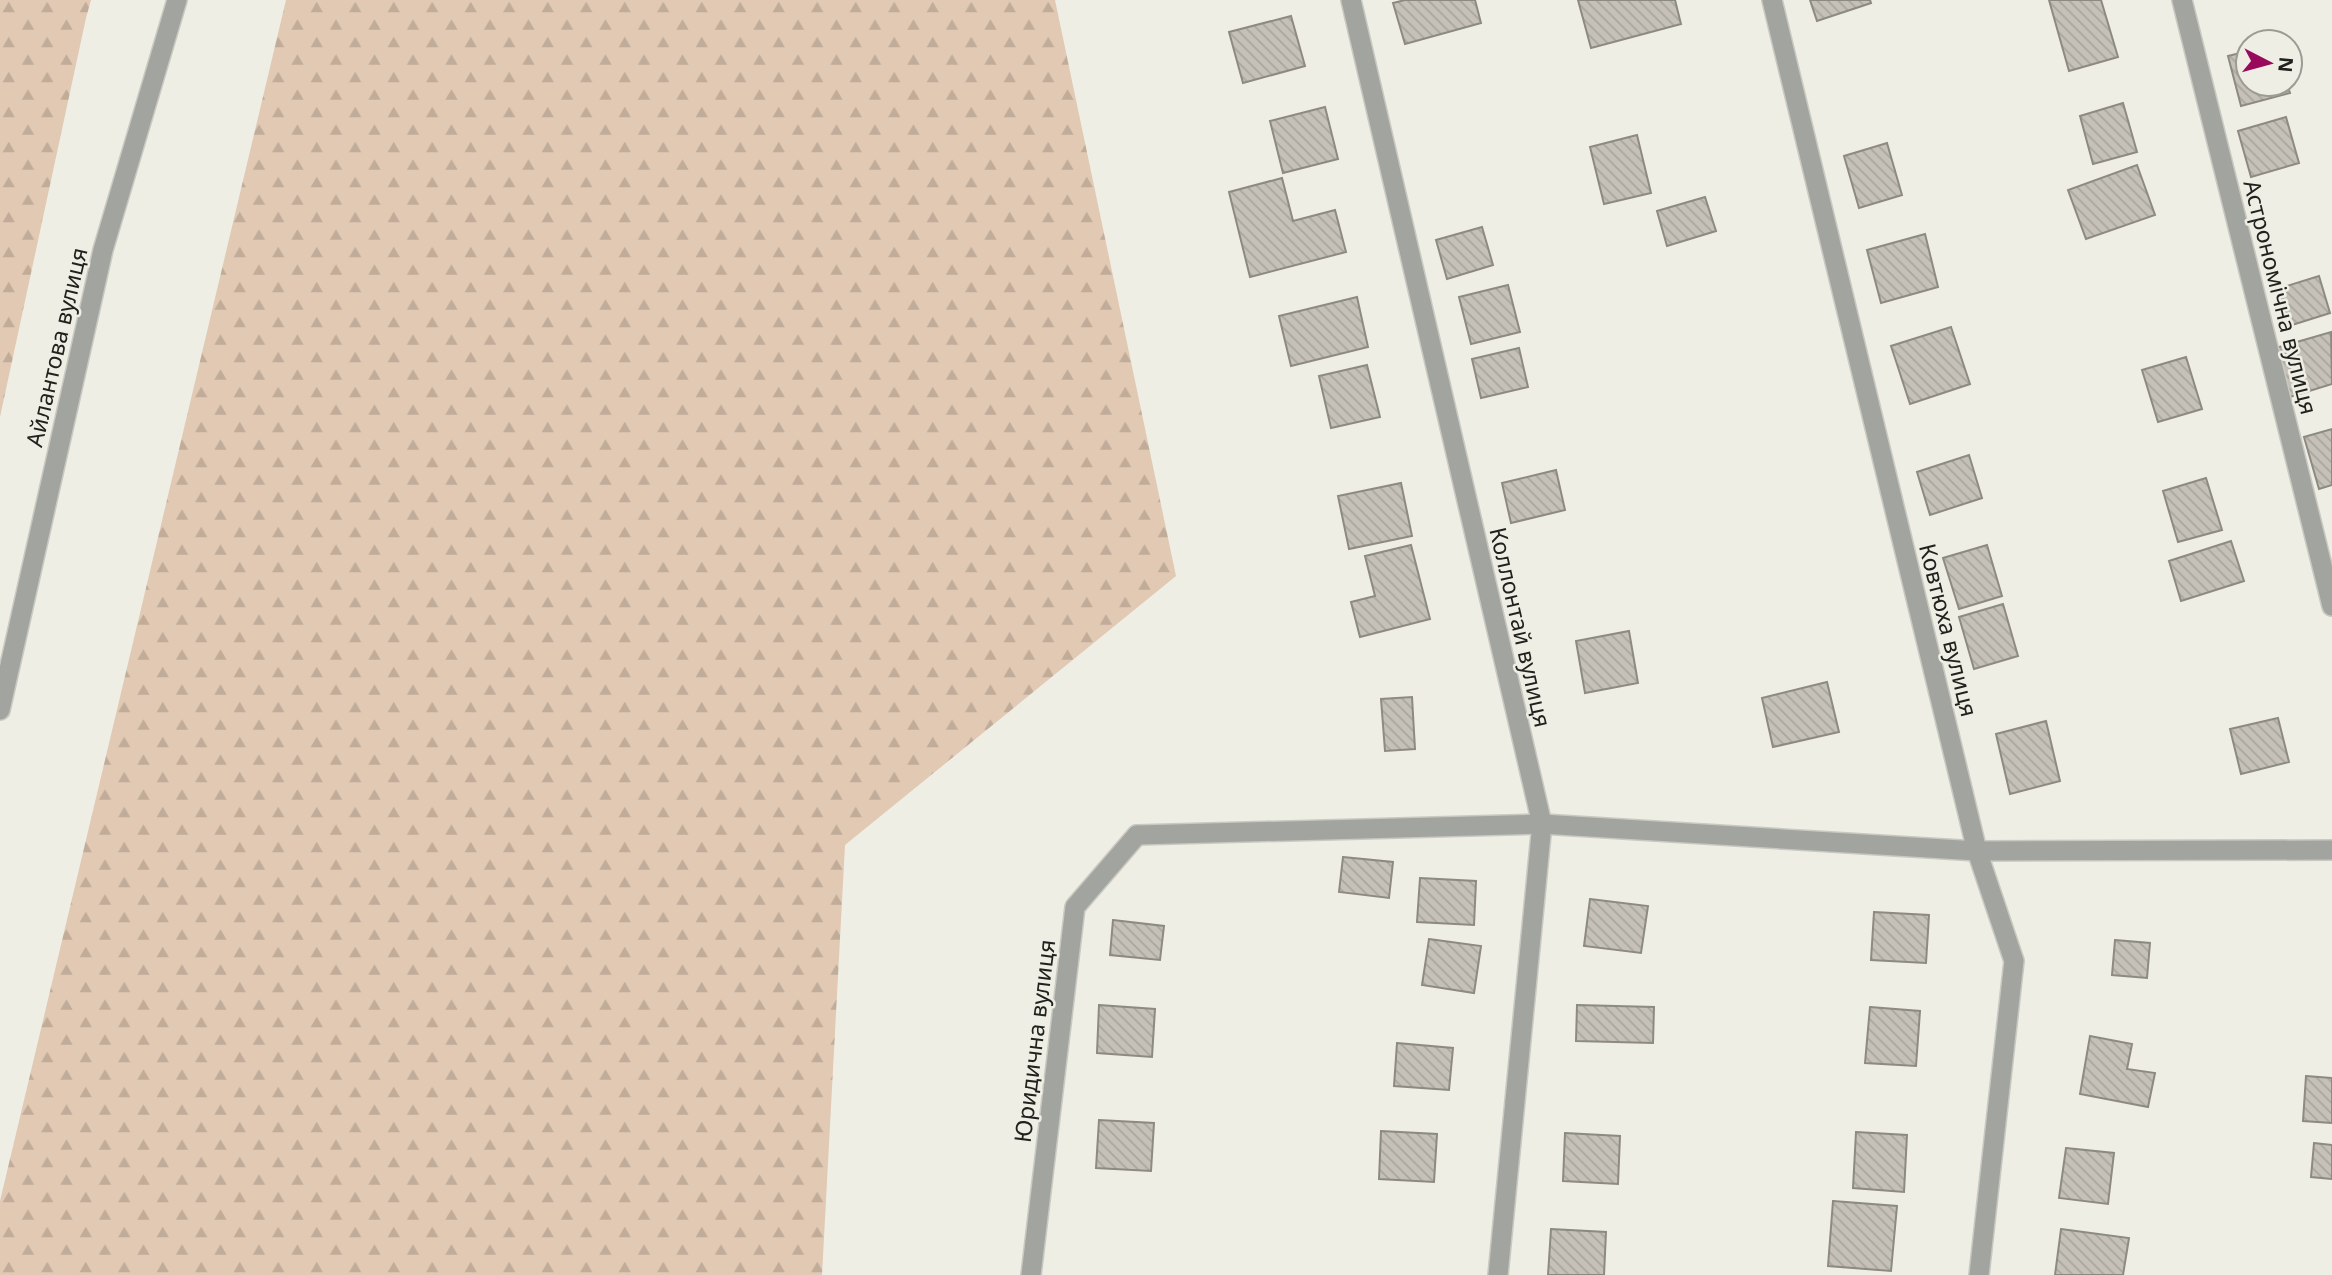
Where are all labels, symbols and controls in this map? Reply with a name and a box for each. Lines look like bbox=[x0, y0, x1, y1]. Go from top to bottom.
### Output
north arrow bbox=[2234, 28, 2304, 98]
text: N bbox=[2272, 56, 2300, 74]
street label: Астрономічна вулиця bbox=[2236, 177, 2326, 417]
street label: Айлантова вулиця bbox=[18, 244, 94, 450]
street label: Коллонтай вулиця bbox=[1482, 524, 1560, 730]
street label: Ковтюха вулиця bbox=[1912, 540, 1986, 720]
street label: Юридична вулиця bbox=[1006, 938, 1062, 1144]

